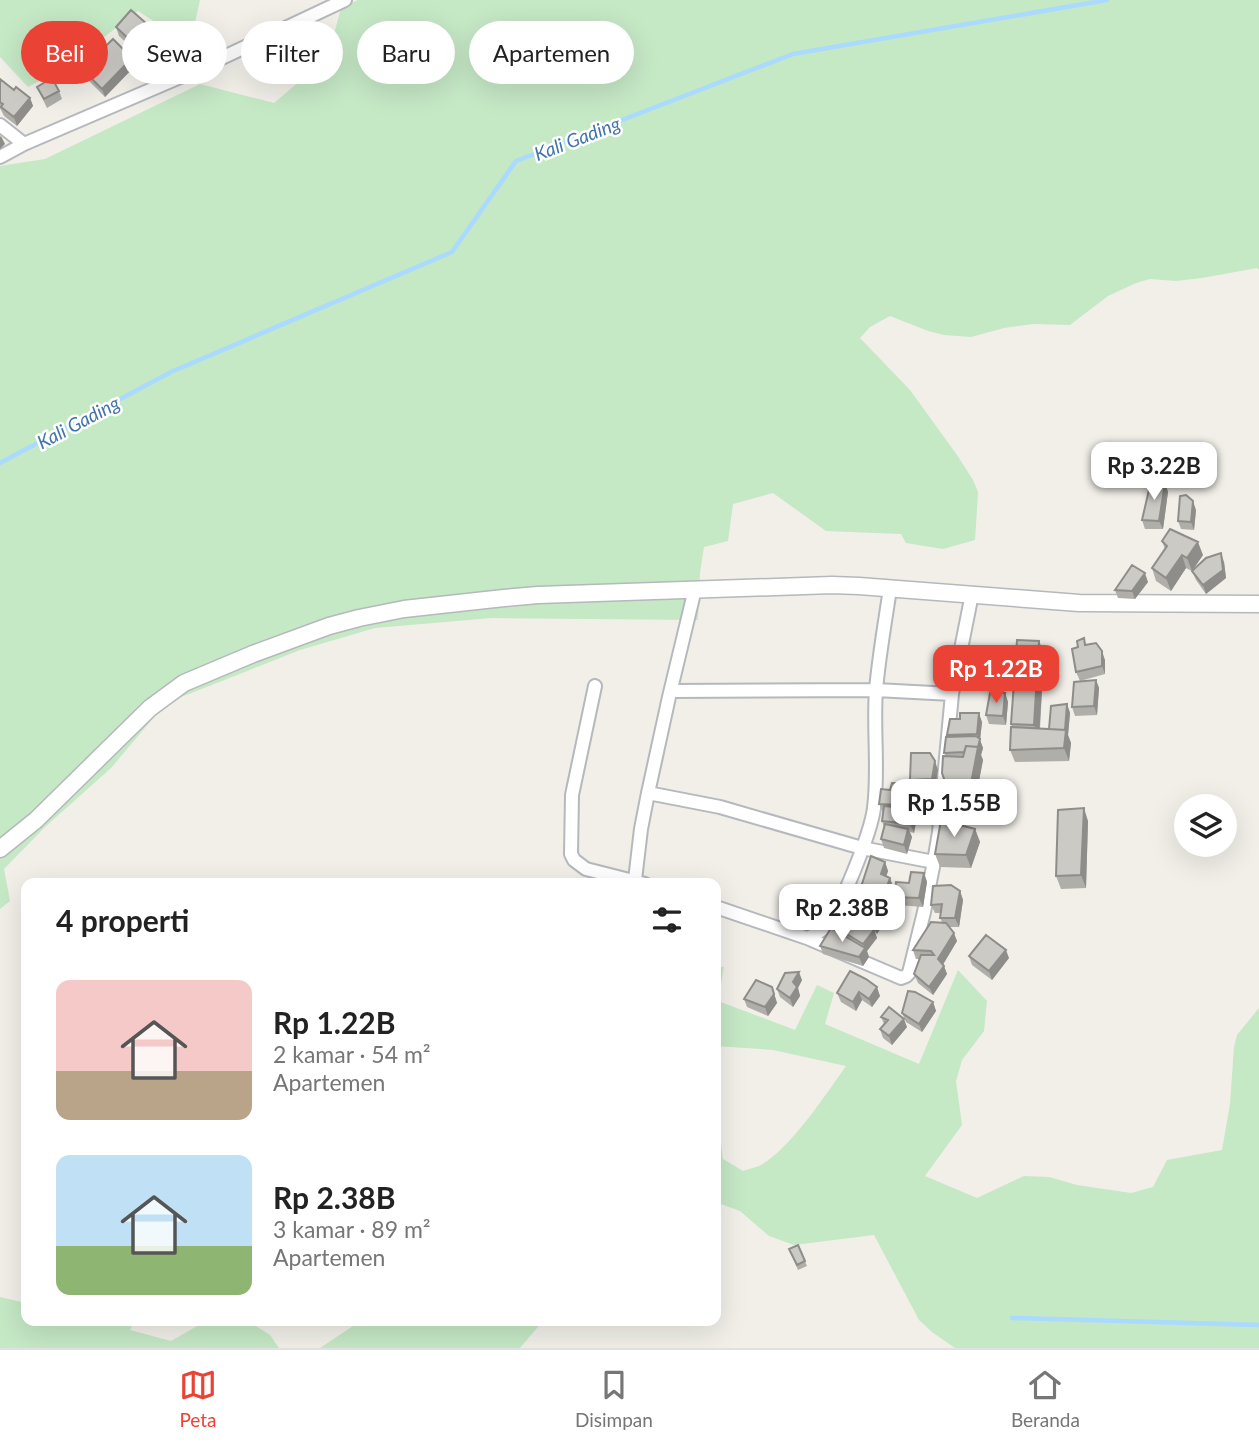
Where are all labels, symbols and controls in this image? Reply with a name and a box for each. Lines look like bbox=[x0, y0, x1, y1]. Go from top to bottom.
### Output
chip: Beli bbox=[21, 21, 108, 84]
chip: Sewa bbox=[122, 21, 227, 84]
chip: Filter bbox=[241, 21, 343, 84]
chip: Baru bbox=[357, 21, 455, 84]
chip: Apartemen bbox=[469, 21, 634, 84]
water label: Kali Gading bbox=[531, 111, 624, 165]
water label: Kali Gading bbox=[33, 390, 124, 453]
pin: Rp 3.22B bbox=[1082, 442, 1226, 502]
text: Rp 3.22B bbox=[1107, 451, 1201, 479]
pin: Rp 1.22B bbox=[924, 646, 1068, 705]
text: Rp 1.22B bbox=[949, 654, 1043, 682]
pin: Rp 1.55B bbox=[882, 780, 1026, 839]
text: Rp 1.55B bbox=[907, 788, 1001, 816]
map controls bbox=[1174, 794, 1237, 857]
button: layers bbox=[1174, 794, 1237, 857]
pin: Rp 2.38B bbox=[770, 884, 914, 944]
text: Rp 2.38B bbox=[795, 893, 889, 921]
icon: filters bbox=[648, 901, 686, 939]
text: 4 properti bbox=[56, 902, 189, 938]
text: Rp 1.22B bbox=[273, 1004, 396, 1040]
icon: home bbox=[112, 1008, 196, 1092]
text: 2 kamar · 54 m² bbox=[273, 1040, 431, 1068]
text: Apartemen bbox=[273, 1068, 385, 1096]
text: Rp 2.38B bbox=[273, 1179, 396, 1215]
icon: home bbox=[112, 1183, 196, 1267]
text: 3 kamar · 89 m² bbox=[273, 1215, 431, 1243]
text: Apartemen bbox=[273, 1243, 385, 1271]
tab: Peta bbox=[179, 1366, 217, 1431]
tab: Disimpan bbox=[575, 1366, 653, 1431]
tab: Beranda bbox=[1011, 1366, 1080, 1431]

